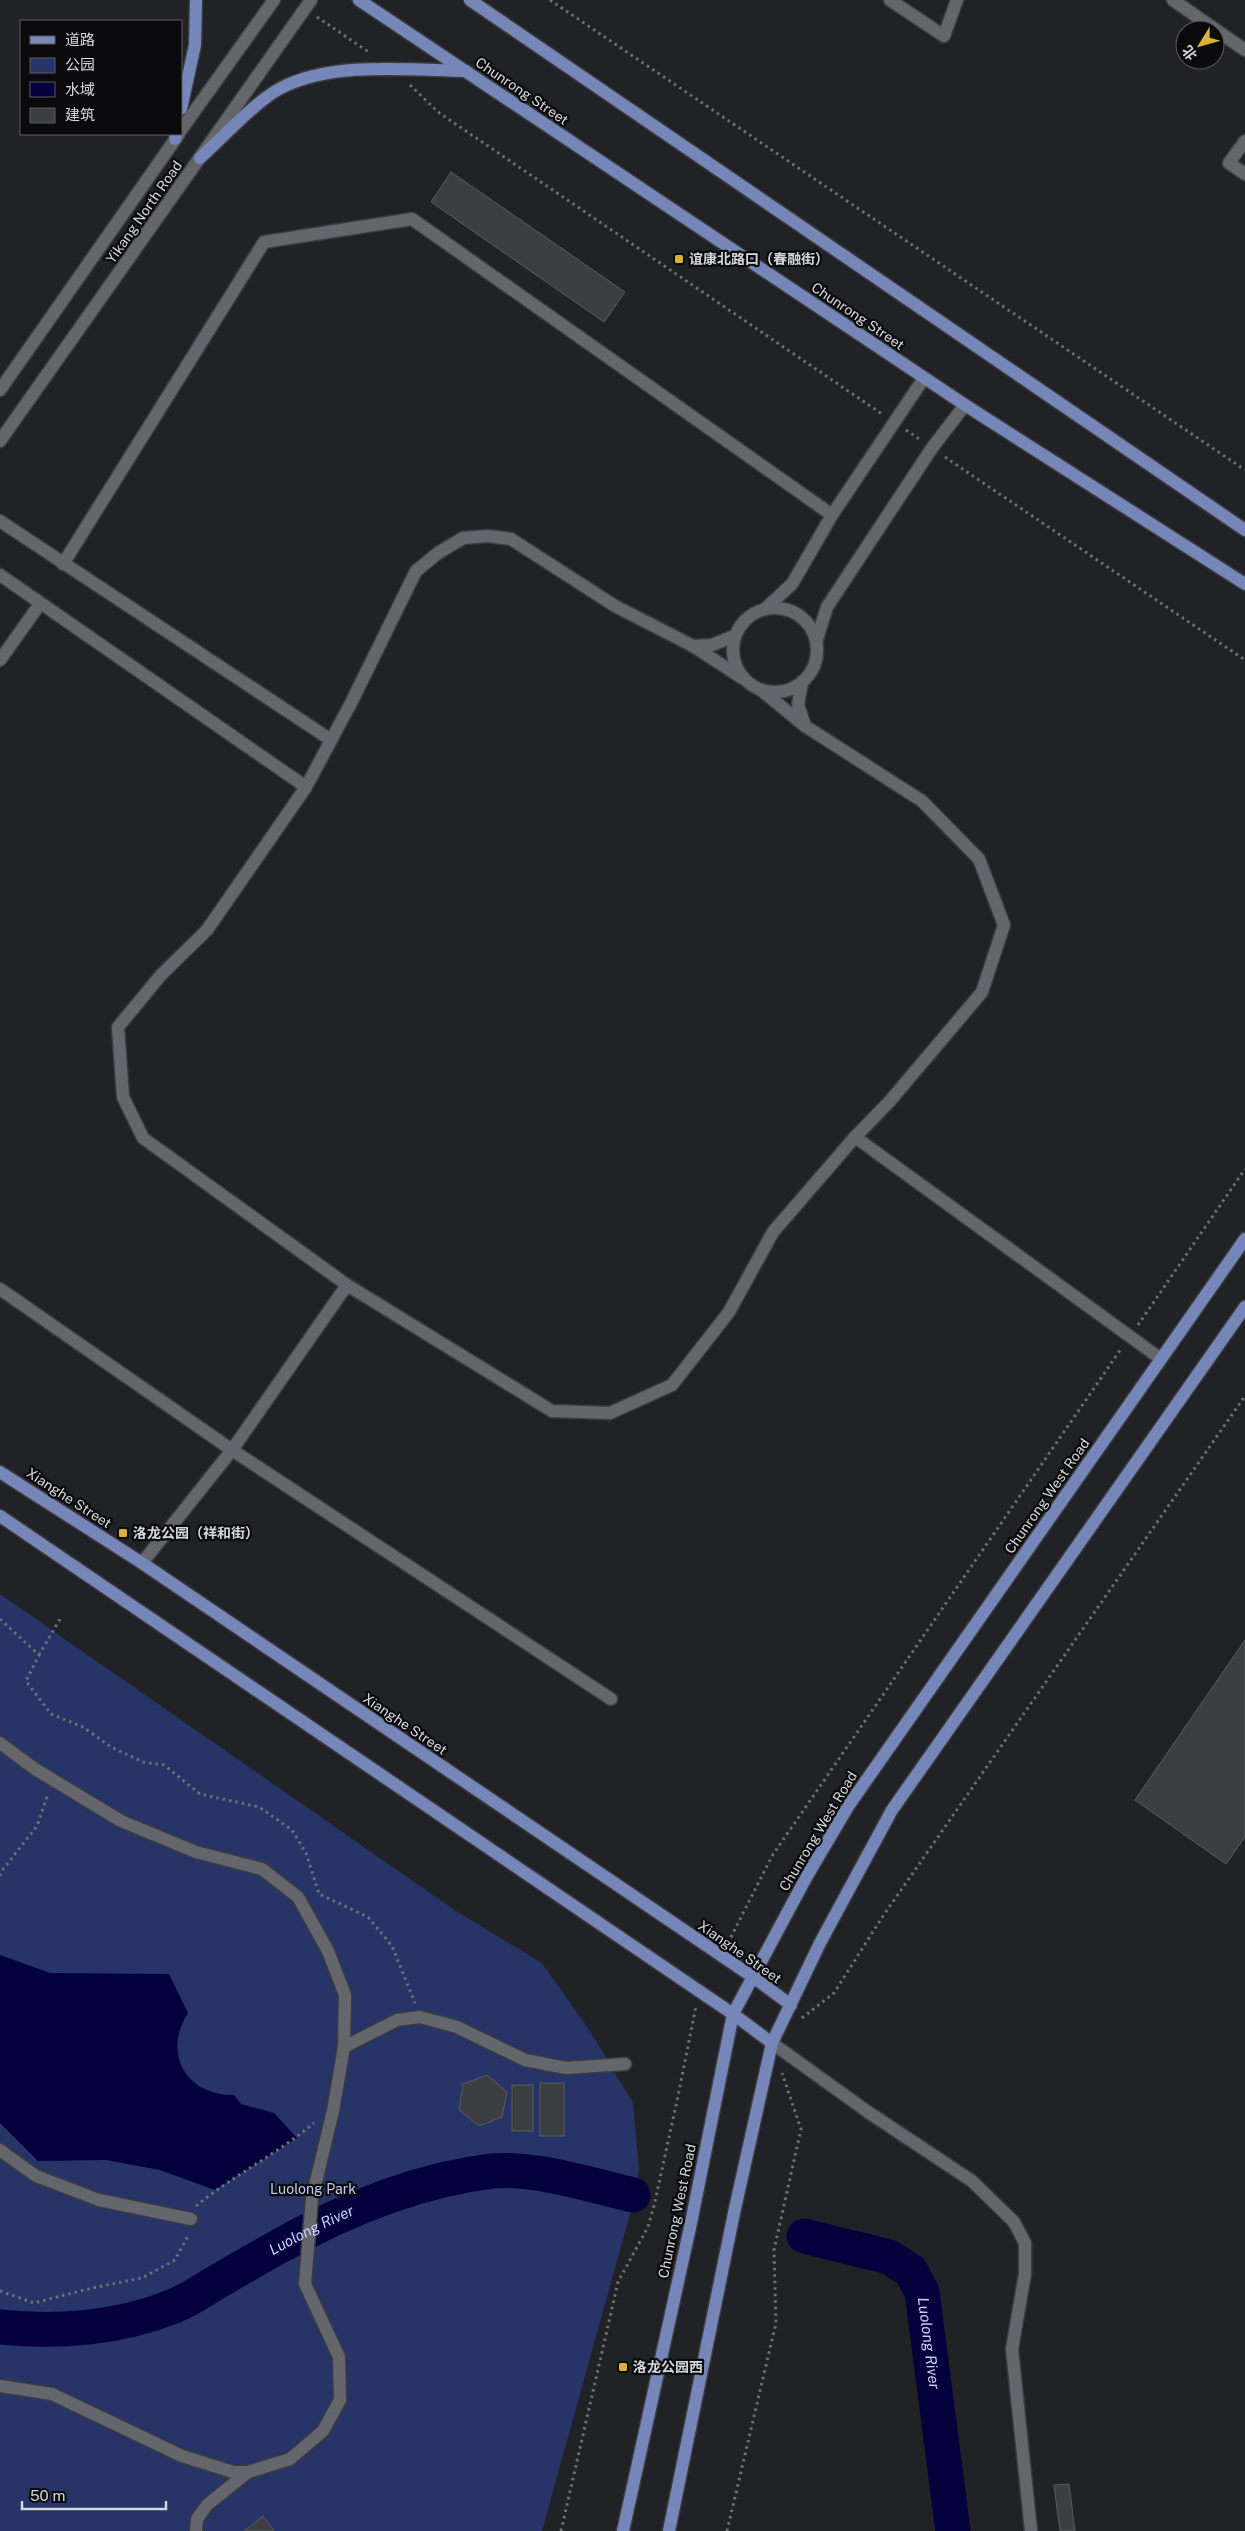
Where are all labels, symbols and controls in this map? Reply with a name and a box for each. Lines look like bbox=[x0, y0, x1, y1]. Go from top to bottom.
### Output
legend bbox=[20, 20, 182, 135]
north arrow bbox=[1175, 20, 1225, 70]
text: 道路 bbox=[65, 31, 95, 48]
text: 北 bbox=[1179, 42, 1200, 63]
street label: Chunrong Street bbox=[473, 54, 571, 128]
text: 公园 bbox=[65, 56, 95, 73]
text: 水域 bbox=[65, 81, 95, 98]
text: 建筑 bbox=[65, 106, 95, 123]
street label: Yikang North Road bbox=[103, 158, 185, 266]
place label: 谊康北路口（春融街） bbox=[689, 251, 829, 267]
marker: 谊康北路口（春融街） bbox=[673, 253, 685, 265]
street label: Chunrong Street bbox=[809, 279, 907, 353]
street label: Chunrong West Road bbox=[1001, 1435, 1093, 1557]
street label: Xianghe Street bbox=[24, 1465, 114, 1531]
place label: 洛龙公园（祥和街） bbox=[133, 1525, 259, 1541]
marker: 洛龙公园（祥和街） bbox=[117, 1527, 129, 1539]
street label: Xianghe Street bbox=[360, 1690, 450, 1758]
street label: Chunrong West Road bbox=[776, 1768, 860, 1894]
street label: Xianghe Street bbox=[695, 1917, 785, 1987]
street label: Chunrong West Road bbox=[655, 2142, 699, 2280]
park label: Luolong Park bbox=[270, 2181, 356, 2197]
water label: Luolong River bbox=[266, 2202, 356, 2258]
water label: Luolong River bbox=[915, 2296, 944, 2390]
place label: 洛龙公园西 bbox=[633, 2359, 703, 2375]
marker: 洛龙公园西 bbox=[617, 2361, 629, 2373]
scale bar bbox=[22, 2478, 166, 2510]
text: 50 m bbox=[30, 2487, 65, 2504]

